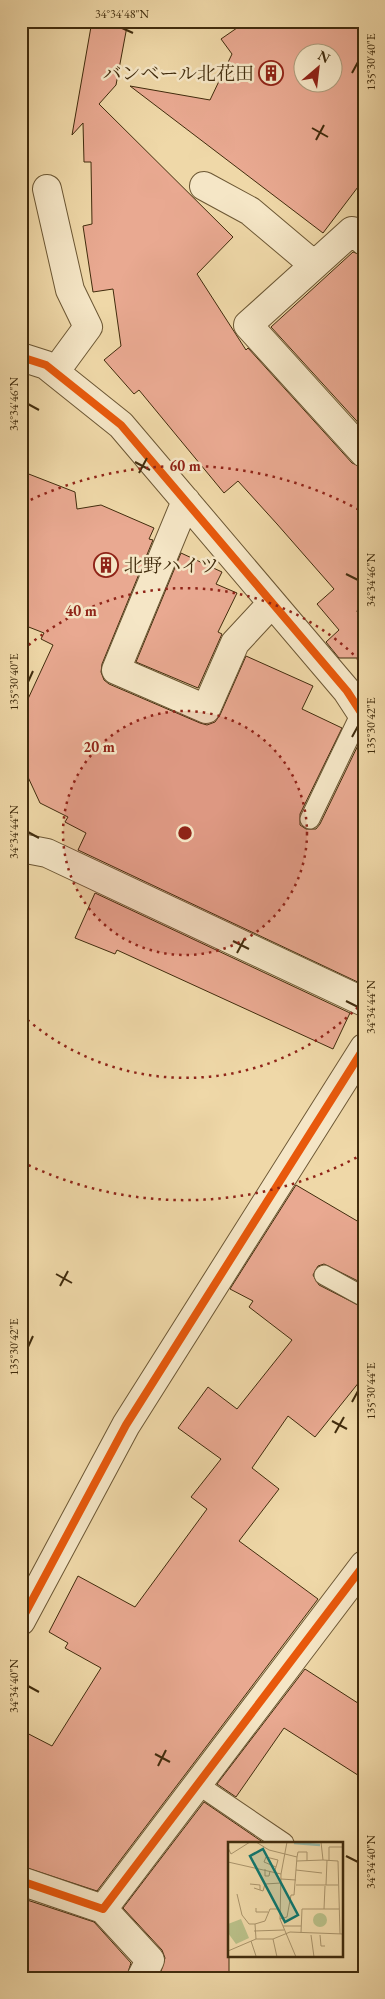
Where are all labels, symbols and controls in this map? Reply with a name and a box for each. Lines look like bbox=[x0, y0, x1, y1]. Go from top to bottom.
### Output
text: 34°34'48"N bbox=[95, 6, 149, 22]
text: 135°30'40"E bbox=[363, 33, 379, 90]
north arrow bbox=[292, 42, 342, 92]
text: N bbox=[315, 46, 334, 67]
building icon: バンベール北花田 bbox=[258, 60, 284, 86]
place label: バンベール北花田 bbox=[102, 61, 254, 86]
text: 34°34'46"N bbox=[6, 377, 22, 431]
text: 60 m bbox=[169, 456, 201, 475]
building icon: 北野ハイツ bbox=[93, 552, 119, 578]
place label: 北野ハイツ bbox=[124, 553, 219, 578]
text: 34°34'46"N bbox=[363, 553, 379, 607]
text: 40 m bbox=[65, 601, 97, 620]
text: 135°30'40"E bbox=[6, 653, 22, 710]
text: 135°30'42"E bbox=[363, 697, 379, 754]
text: 20 m bbox=[83, 737, 115, 756]
text: 34°34'44"N bbox=[6, 805, 22, 859]
centre of rings bbox=[176, 824, 194, 842]
text: 34°34'44"N bbox=[363, 980, 379, 1034]
text: 135°30'42"E bbox=[6, 1318, 22, 1375]
text: 135°30'44"E bbox=[363, 1362, 379, 1419]
text: 34°34'40"N bbox=[6, 1659, 22, 1713]
text: 34°34'40"N bbox=[363, 1835, 379, 1889]
inset map bbox=[228, 1842, 342, 1956]

